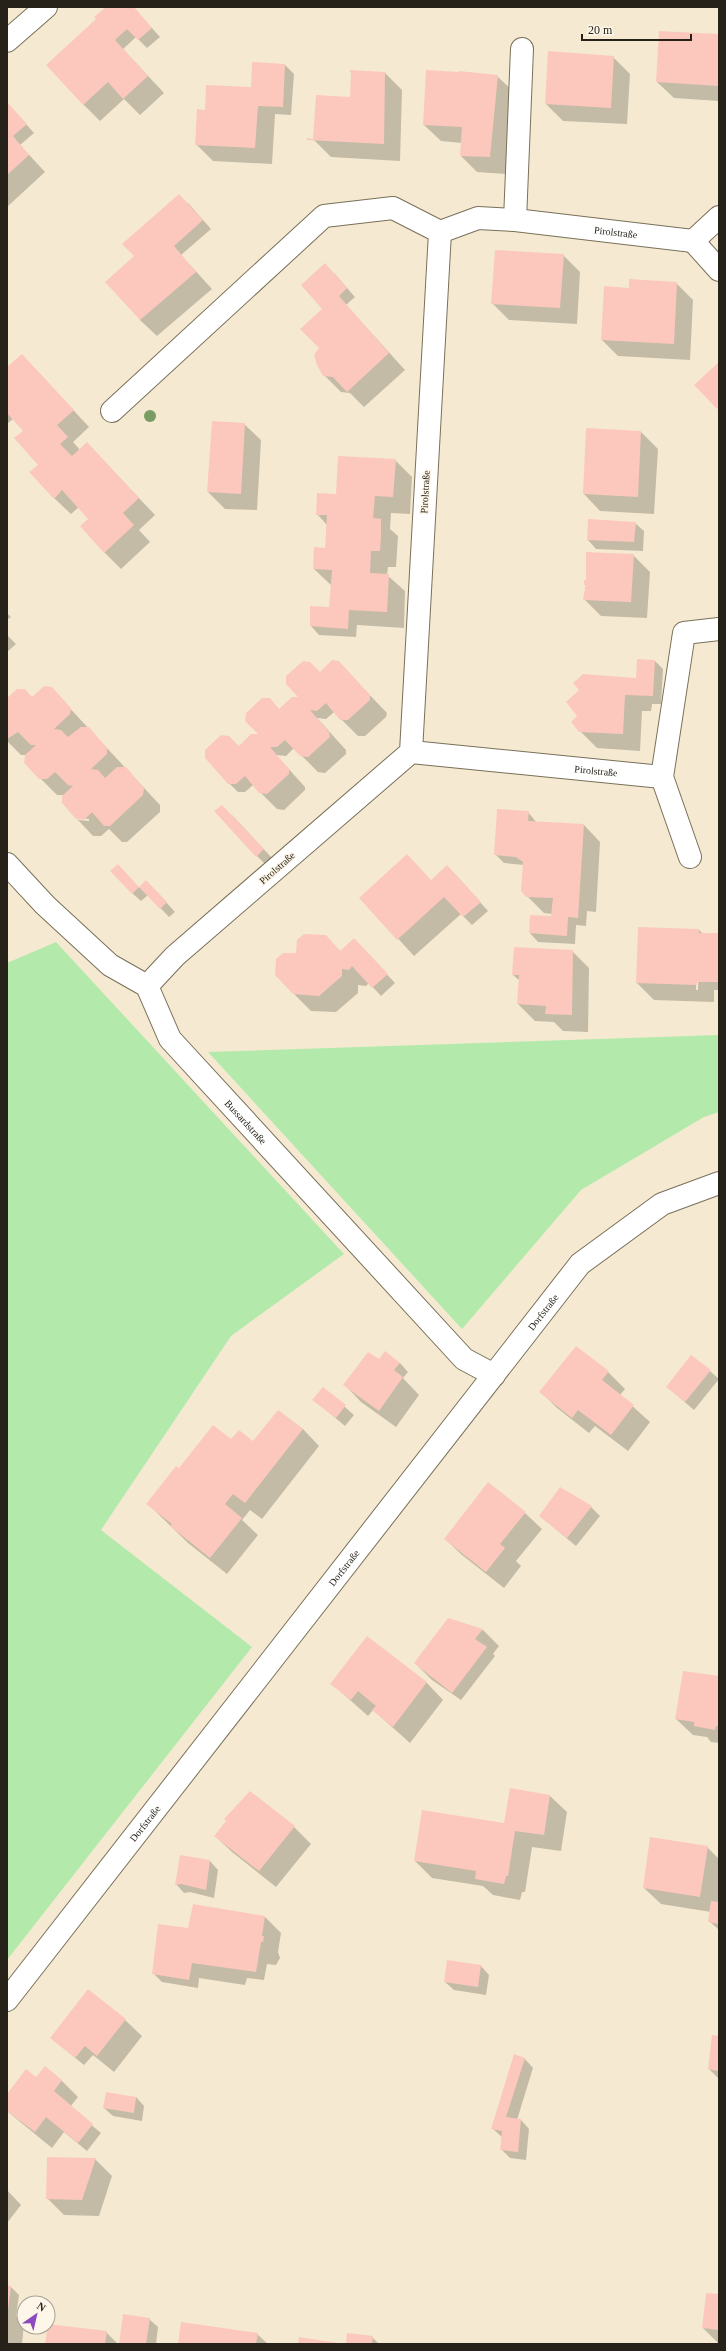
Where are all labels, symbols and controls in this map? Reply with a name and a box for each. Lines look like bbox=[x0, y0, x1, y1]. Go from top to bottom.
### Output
scale bar bbox=[582, 16, 691, 42]
text: 20 m bbox=[588, 23, 613, 37]
street label: Pirolstraße bbox=[594, 224, 638, 240]
street label: Pirolstraße bbox=[418, 470, 432, 514]
street label: Pirolstraße bbox=[574, 763, 619, 778]
street label: Pirolstraße bbox=[257, 849, 297, 886]
street label: Bussardstraße bbox=[223, 1097, 269, 1147]
street label: Dorfstraße bbox=[525, 1291, 561, 1332]
street label: Dorfstraße bbox=[326, 1547, 361, 1588]
street label: Dorfstraße bbox=[127, 1803, 162, 1844]
north arrow bbox=[16, 2295, 56, 2335]
text: N bbox=[35, 2300, 48, 2314]

